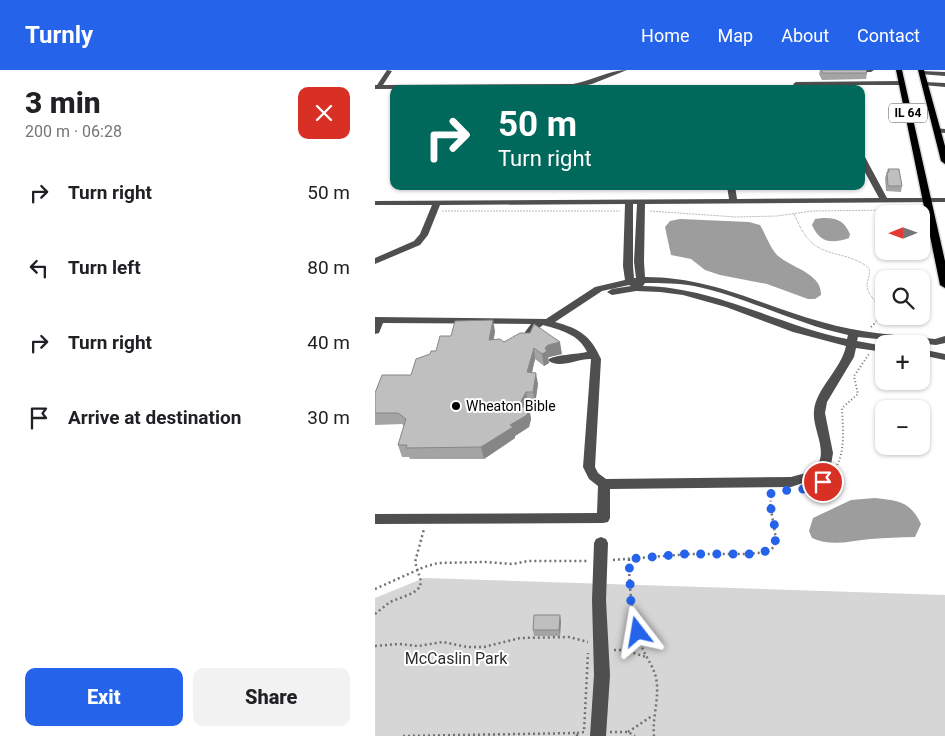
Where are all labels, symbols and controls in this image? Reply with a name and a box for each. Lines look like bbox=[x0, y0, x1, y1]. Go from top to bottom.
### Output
text: Turnly bbox=[25, 21, 93, 49]
text: Home bbox=[641, 25, 690, 46]
text: Map bbox=[718, 25, 753, 46]
text: About bbox=[781, 25, 829, 46]
text: Contact bbox=[857, 25, 920, 46]
text: 3 min bbox=[25, 85, 101, 120]
button: close bbox=[298, 87, 350, 139]
text: 50 m bbox=[498, 104, 577, 145]
road number: IL 64 bbox=[889, 104, 927, 122]
icon: right bbox=[415, 105, 480, 170]
text: 200 m · 06:28 bbox=[25, 122, 122, 141]
text: Turn right bbox=[498, 146, 592, 171]
icon: right bbox=[25, 179, 53, 207]
text: Turn right bbox=[68, 181, 152, 204]
text: 50 m bbox=[307, 181, 350, 204]
north arrow bbox=[875, 205, 930, 260]
map controls bbox=[875, 205, 930, 455]
icon: left bbox=[25, 254, 53, 282]
text: Turn left bbox=[68, 256, 141, 279]
text: 80 m bbox=[307, 256, 350, 279]
button: search bbox=[875, 270, 930, 325]
icon: right bbox=[25, 329, 53, 357]
text: Turn right bbox=[68, 331, 152, 354]
text: 40 m bbox=[307, 331, 350, 354]
button: + bbox=[875, 335, 930, 390]
place label: Wheaton Bible bbox=[466, 398, 556, 414]
marker: Wheaton Bible bbox=[450, 400, 462, 412]
button: − bbox=[875, 400, 930, 455]
icon: arrive bbox=[25, 404, 53, 432]
text: Arrive at destination bbox=[68, 406, 241, 429]
text: 30 m bbox=[307, 406, 350, 429]
pin bbox=[802, 461, 844, 503]
icon: arrive bbox=[809, 468, 837, 496]
position arrow bbox=[611, 605, 663, 657]
park label: McCaslin Park bbox=[405, 649, 508, 668]
button: Exit bbox=[25, 668, 183, 726]
button: Share bbox=[193, 668, 350, 726]

